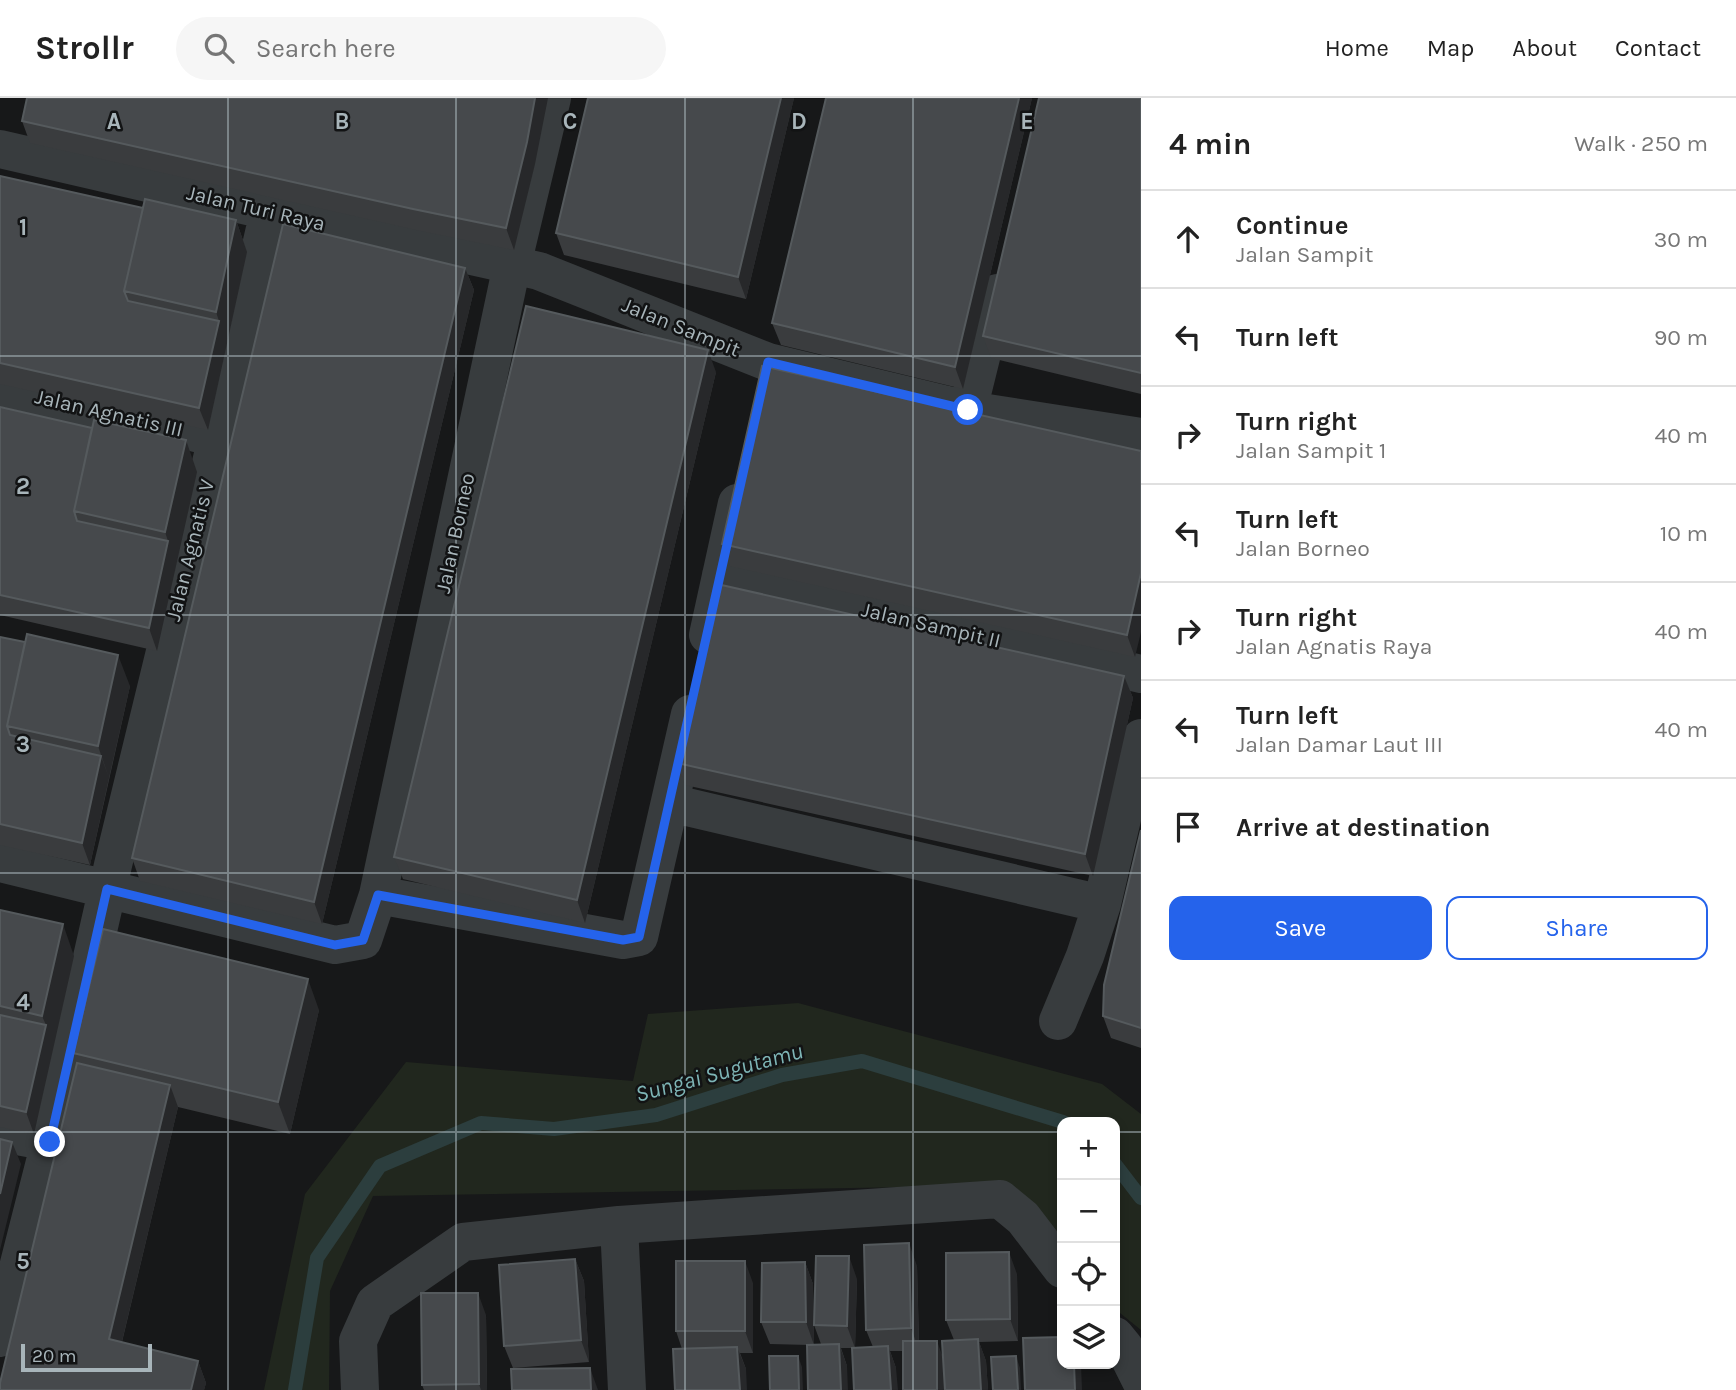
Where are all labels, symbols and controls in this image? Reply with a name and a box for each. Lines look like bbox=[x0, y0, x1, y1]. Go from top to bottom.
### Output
search box bbox=[176, 17, 666, 80]
text: Strollr bbox=[35, 29, 134, 67]
icon: search bbox=[200, 29, 238, 67]
text: Search here bbox=[256, 33, 396, 64]
text: Home bbox=[1325, 34, 1389, 62]
text: Map bbox=[1427, 34, 1474, 62]
text: About bbox=[1512, 34, 1577, 62]
text: Contact bbox=[1615, 34, 1701, 62]
text: A bbox=[107, 108, 121, 135]
text: B bbox=[335, 108, 349, 135]
text: C bbox=[563, 108, 577, 135]
text: D bbox=[791, 108, 807, 135]
text: E bbox=[1020, 108, 1034, 135]
text: 4 min bbox=[1169, 126, 1251, 162]
text: Walk · 250 m bbox=[1574, 130, 1708, 157]
street label: Jalan Turi Raya bbox=[184, 180, 328, 236]
text: Continue bbox=[1236, 210, 1348, 241]
text: 1 bbox=[19, 214, 27, 241]
icon: ahead bbox=[1169, 220, 1207, 258]
text: 30 m bbox=[1654, 226, 1708, 253]
text: Jalan Sampit bbox=[1236, 241, 1373, 268]
street label: Jalan Sampit bbox=[618, 292, 744, 362]
icon: left bbox=[1169, 318, 1207, 356]
text: Turn left bbox=[1236, 322, 1338, 353]
text: 90 m bbox=[1654, 324, 1708, 351]
street label: Jalan Agnatis III bbox=[33, 384, 185, 442]
route start bbox=[952, 394, 983, 425]
text: Turn right bbox=[1236, 406, 1357, 437]
icon: right bbox=[1169, 416, 1207, 454]
text: 40 m bbox=[1655, 422, 1708, 449]
text: Jalan Sampit 1 bbox=[1236, 437, 1386, 464]
street label: Jalan Borneo bbox=[431, 471, 479, 595]
text: 2 bbox=[16, 473, 30, 500]
street label: Jalan Agnatis V bbox=[161, 476, 219, 623]
text: Turn left bbox=[1236, 504, 1338, 535]
icon: left bbox=[1169, 514, 1207, 552]
text: 10 m bbox=[1660, 520, 1708, 547]
text: Jalan Borneo bbox=[1236, 535, 1370, 562]
street label: Jalan Sampit II bbox=[859, 597, 1003, 653]
text: Turn right bbox=[1236, 602, 1357, 633]
icon: right bbox=[1169, 612, 1207, 650]
text: 40 m bbox=[1655, 618, 1708, 645]
text: Jalan Agnatis Raya bbox=[1236, 633, 1432, 660]
text: Turn left bbox=[1236, 700, 1338, 731]
icon: left bbox=[1169, 710, 1207, 748]
text: 40 m bbox=[1655, 716, 1708, 743]
text: 3 bbox=[16, 731, 30, 758]
text: Jalan Damar Laut III bbox=[1236, 731, 1443, 758]
icon: arrive bbox=[1169, 808, 1207, 846]
text: Arrive at destination bbox=[1236, 812, 1490, 843]
button: Save bbox=[1169, 896, 1432, 960]
button: Share bbox=[1446, 896, 1708, 960]
text: 4 bbox=[16, 989, 30, 1016]
water label: Sungai Sugutamu bbox=[632, 1037, 806, 1108]
map controls bbox=[1057, 1117, 1120, 1369]
button: + bbox=[1057, 1117, 1120, 1180]
route end bbox=[34, 1126, 65, 1157]
button: − bbox=[1057, 1180, 1120, 1243]
button: locate bbox=[1057, 1243, 1120, 1306]
text: 5 bbox=[16, 1248, 30, 1275]
button: layers bbox=[1057, 1306, 1120, 1369]
scale bar bbox=[21, 1341, 152, 1373]
text: 20 m bbox=[32, 1345, 77, 1367]

